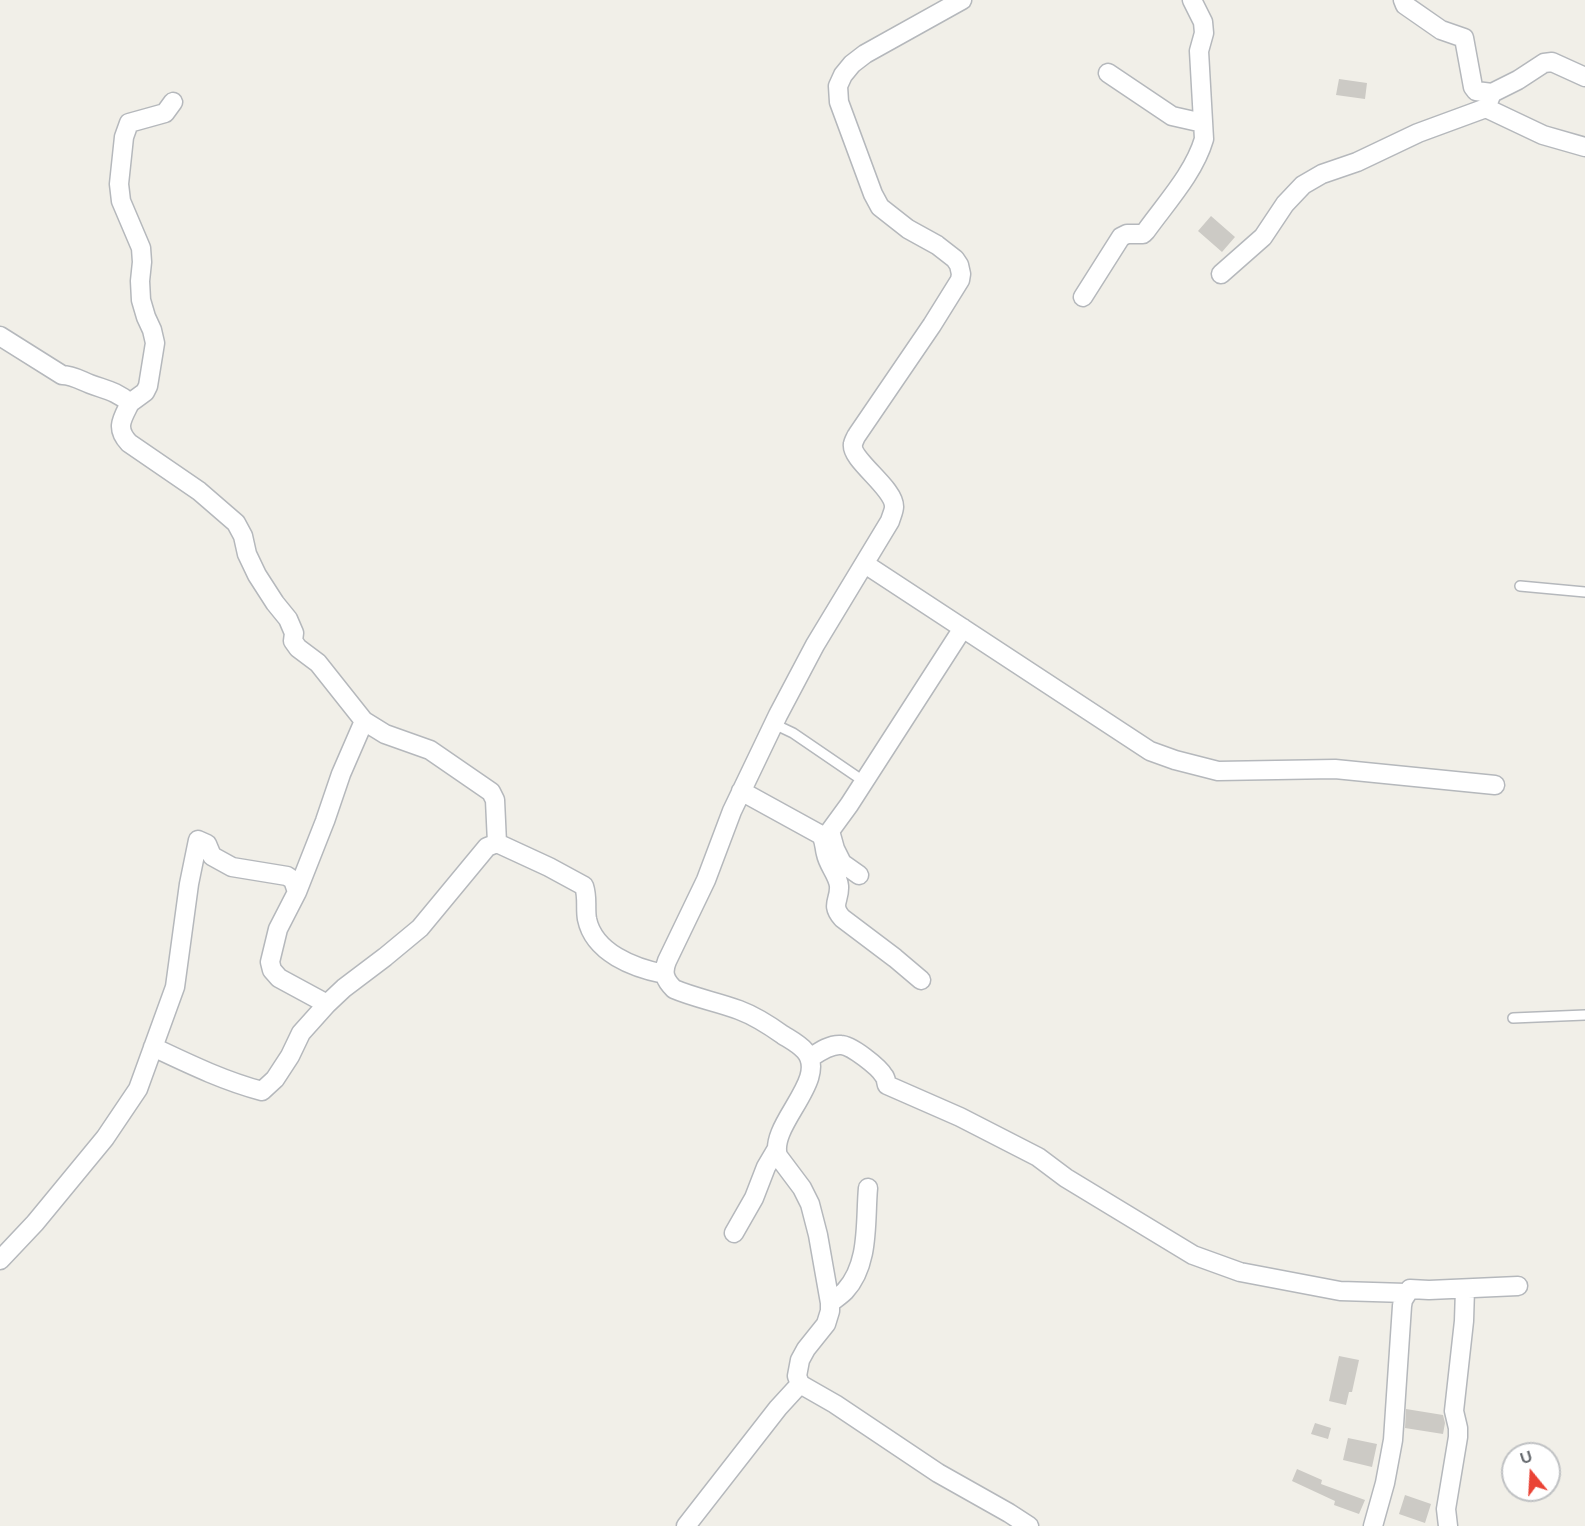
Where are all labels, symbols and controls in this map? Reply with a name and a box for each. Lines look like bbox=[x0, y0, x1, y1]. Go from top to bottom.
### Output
north arrow bbox=[1501, 1442, 1561, 1502]
text: U bbox=[1517, 1445, 1534, 1467]

